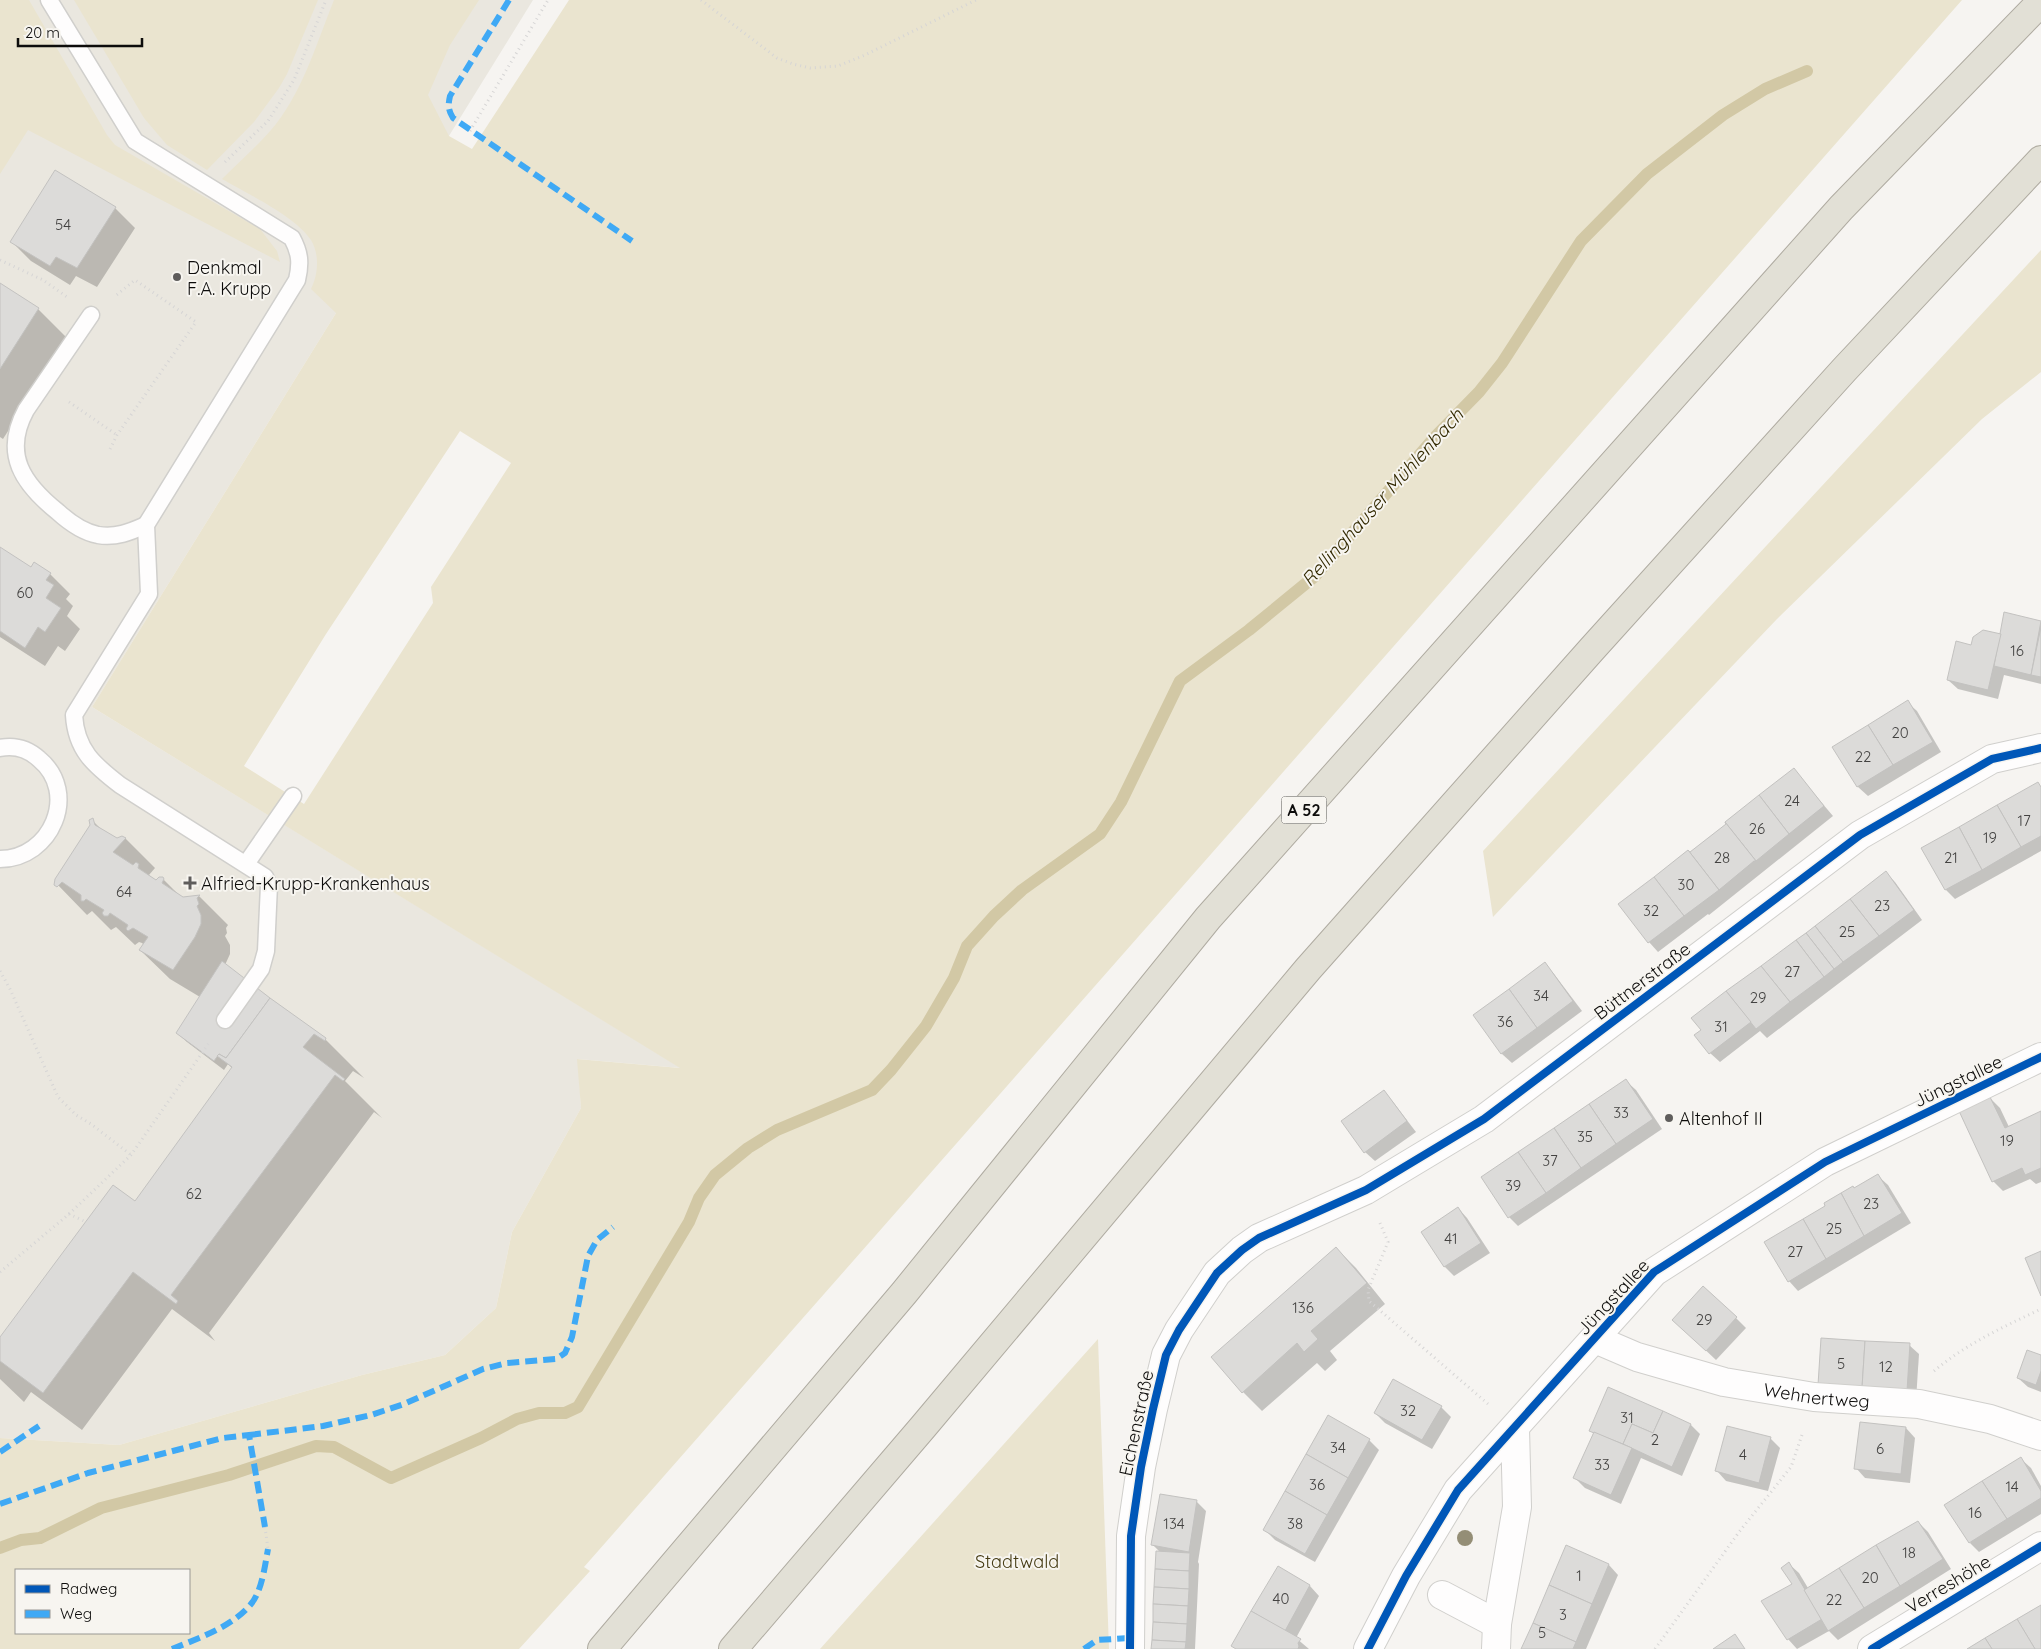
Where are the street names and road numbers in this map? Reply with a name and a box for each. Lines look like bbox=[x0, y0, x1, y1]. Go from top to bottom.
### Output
road number: A 52 bbox=[1282, 796, 1326, 824]
street label: Büttnerstraße bbox=[1589, 937, 1695, 1025]
street label: Jüngstallee bbox=[1910, 1050, 2006, 1112]
street label: Jüngstallee bbox=[1572, 1254, 1654, 1340]
street label: Eichenstraße bbox=[1114, 1368, 1158, 1478]
street label: Wehnertweg bbox=[1762, 1377, 1871, 1412]
street label: Verreshöhe bbox=[1901, 1550, 1995, 1618]

